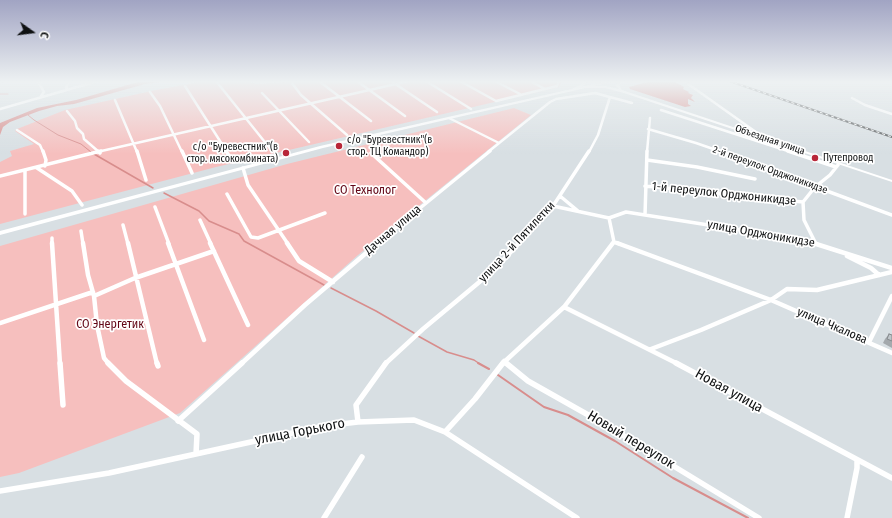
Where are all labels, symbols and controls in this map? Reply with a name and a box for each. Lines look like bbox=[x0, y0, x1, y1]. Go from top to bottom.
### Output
north arrow bbox=[12, 12, 52, 52]
text: С bbox=[37, 31, 51, 39]
street label: Объездная улица bbox=[733, 122, 807, 158]
place label: с/о "Буревестник"(в стор. ТЦ Командор) bbox=[347, 134, 432, 158]
place label: с/о "Буревестник"(в стор. мясокомбината) bbox=[186, 141, 278, 164]
marker: с/о "Буревестник"(в стор. ТЦ Командор) bbox=[334, 141, 344, 151]
street label: 2-й переулок Орджоникидзе bbox=[711, 144, 829, 196]
marker: с/о "Буревестник"(в стор. мясокомбината) bbox=[281, 148, 291, 158]
place label: Путепровод bbox=[823, 152, 873, 164]
marker: Путепровод bbox=[810, 153, 820, 163]
street label: 1-й переулок Орджоникидзе bbox=[651, 179, 797, 209]
park label: СО Технолог bbox=[334, 184, 396, 198]
street label: улица 2-й Пятилетки bbox=[476, 199, 558, 285]
street label: Дачная улица bbox=[362, 202, 424, 258]
street label: улица Орджоникидзе bbox=[706, 217, 816, 251]
street label: улица Чкалова bbox=[795, 305, 869, 347]
park label: СО Энергетик bbox=[76, 318, 144, 332]
street label: Новая улица bbox=[692, 365, 766, 417]
street label: Новый переулок bbox=[584, 407, 678, 473]
street label: улица Горького bbox=[254, 415, 346, 449]

